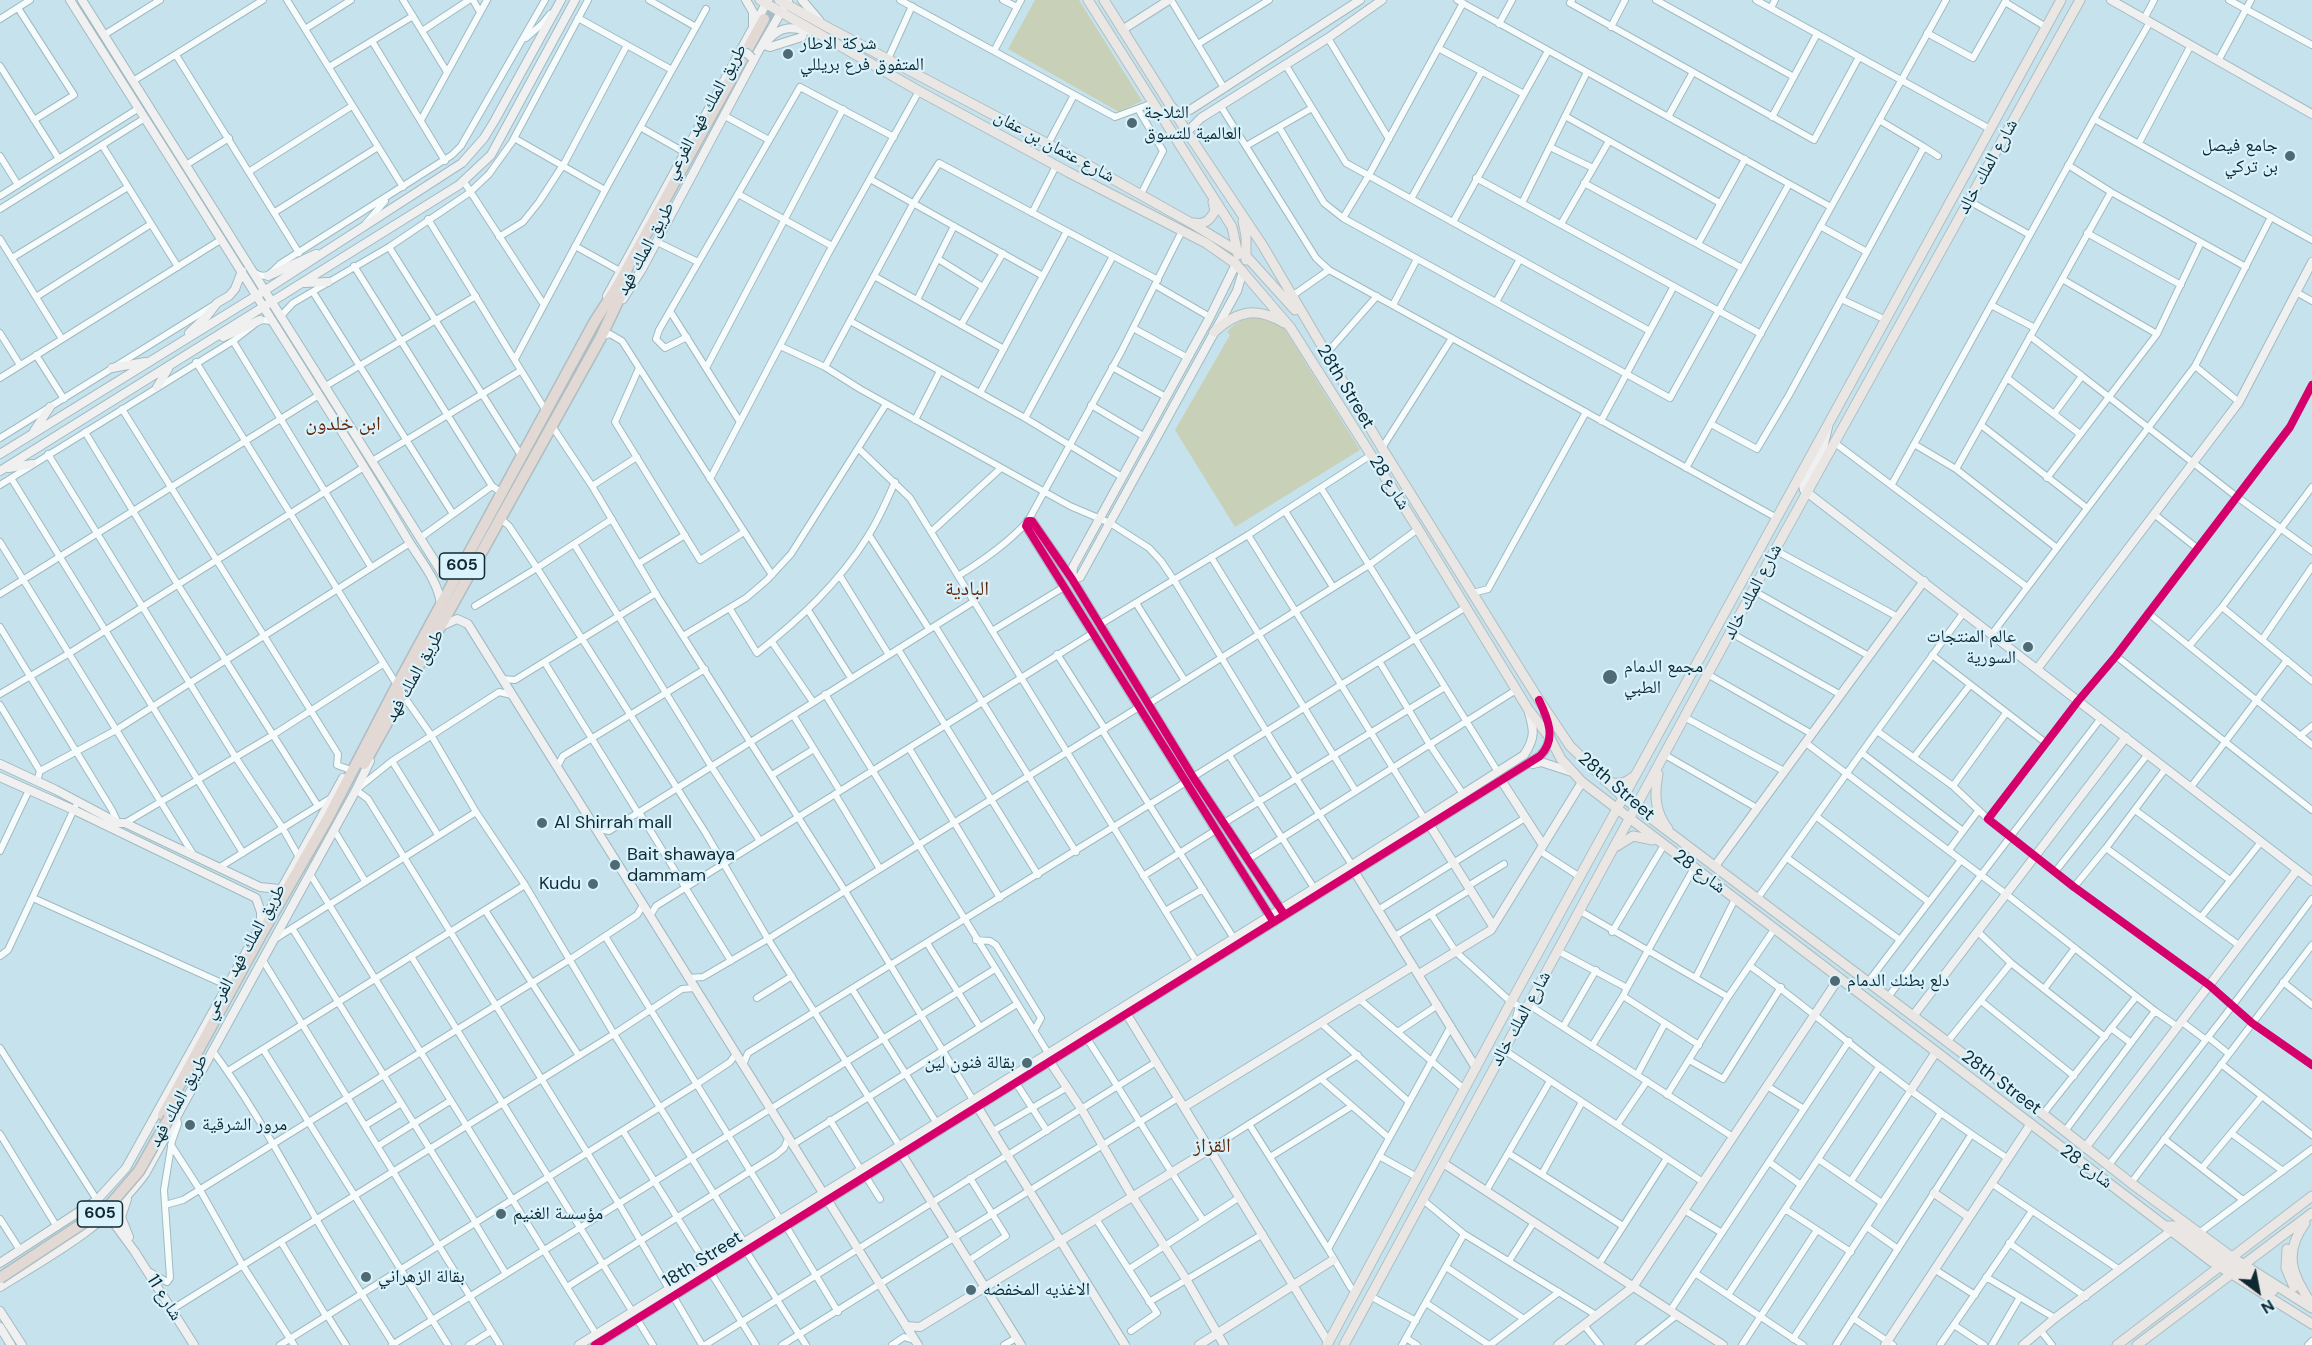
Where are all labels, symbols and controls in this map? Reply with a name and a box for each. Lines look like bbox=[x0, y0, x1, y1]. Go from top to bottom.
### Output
place label: شركة الاطار المتفوق فرع بريللي bbox=[800, 33, 924, 76]
street label: طريق الملك فهد الفرعي bbox=[660, 41, 752, 183]
marker: شركة الاطار المتفوق فرع بريللي bbox=[781, 47, 795, 61]
place label: الثلاجة العالمية للتسوق bbox=[1144, 102, 1241, 144]
street label: شارع عثمان بن عفان bbox=[990, 106, 1118, 188]
marker: الثلاجة العالمية للتسوق bbox=[1125, 116, 1139, 130]
street label: شارع الملك خالد bbox=[1953, 116, 2023, 218]
place label: جامع فيصل بن تركي bbox=[2202, 135, 2278, 178]
marker: جامع فيصل بن تركي bbox=[2283, 149, 2297, 163]
street label: طريق الملك فهد bbox=[612, 199, 680, 299]
street label: 28th Street bbox=[1311, 341, 1379, 433]
district label: ابن خلدون bbox=[305, 413, 381, 437]
street label: شارع 28 bbox=[1364, 452, 1414, 514]
street label: شارع الملك خالد bbox=[1719, 540, 1787, 644]
road number: 605 bbox=[440, 553, 484, 579]
district label: البادية bbox=[945, 578, 989, 602]
street label: طريق الملك فهد bbox=[381, 626, 449, 726]
place label: عالم المنتجات السورية bbox=[1927, 626, 2016, 668]
marker: عالم المنتجات السورية bbox=[2021, 640, 2035, 654]
place label: مجمع الدمام الطبي bbox=[1624, 656, 1703, 698]
marker: مجمع الدمام الطبي bbox=[1601, 668, 1619, 686]
street label: 28th Street bbox=[1573, 748, 1659, 826]
place label: Al Shirrah mall bbox=[554, 812, 672, 834]
marker: Al Shirrah mall bbox=[535, 816, 549, 830]
place label: Bait shawaya dammam bbox=[627, 844, 735, 886]
street label: شارع 28 bbox=[1669, 845, 1729, 899]
marker: Bait shawaya dammam bbox=[608, 858, 622, 872]
place label: Kudu bbox=[539, 873, 581, 895]
marker: Kudu bbox=[586, 877, 600, 891]
street label: طريق الملك فهد الفرعي bbox=[199, 881, 291, 1023]
street label: شارع الملك خالد bbox=[1486, 968, 1556, 1070]
place label: دلع بطنك الدمام bbox=[1847, 970, 1949, 992]
marker: دلع بطنك الدمام bbox=[1828, 974, 1842, 988]
street label: 28th Street bbox=[1957, 1046, 2045, 1120]
street label: طريق الملك فهد bbox=[145, 1051, 213, 1151]
place label: بقالة فنون لين bbox=[924, 1052, 1015, 1074]
marker: بقالة فنون لين bbox=[1020, 1056, 1034, 1070]
place label: مرور الشرقية bbox=[202, 1114, 287, 1136]
marker: مرور الشرقية bbox=[183, 1118, 197, 1132]
district label: القزاز bbox=[1193, 1135, 1231, 1159]
street label: شارع 28 bbox=[2056, 1140, 2116, 1194]
road number: 605 bbox=[78, 1201, 122, 1227]
place label: مؤسسة الغنيم bbox=[513, 1203, 603, 1225]
marker: مؤسسة الغنيم bbox=[494, 1207, 508, 1221]
street label: 18th Street bbox=[659, 1227, 747, 1293]
north arrow bbox=[2228, 1261, 2288, 1321]
place label: بقالة الزهراني bbox=[378, 1266, 465, 1288]
marker: بقالة الزهراني bbox=[359, 1270, 373, 1284]
street label: شارع 11 bbox=[142, 1271, 186, 1325]
place label: الاغذيه المخفضه bbox=[983, 1279, 1090, 1301]
marker: الاغذيه المخفضه bbox=[964, 1283, 978, 1297]
text: N bbox=[2257, 1295, 2278, 1319]

